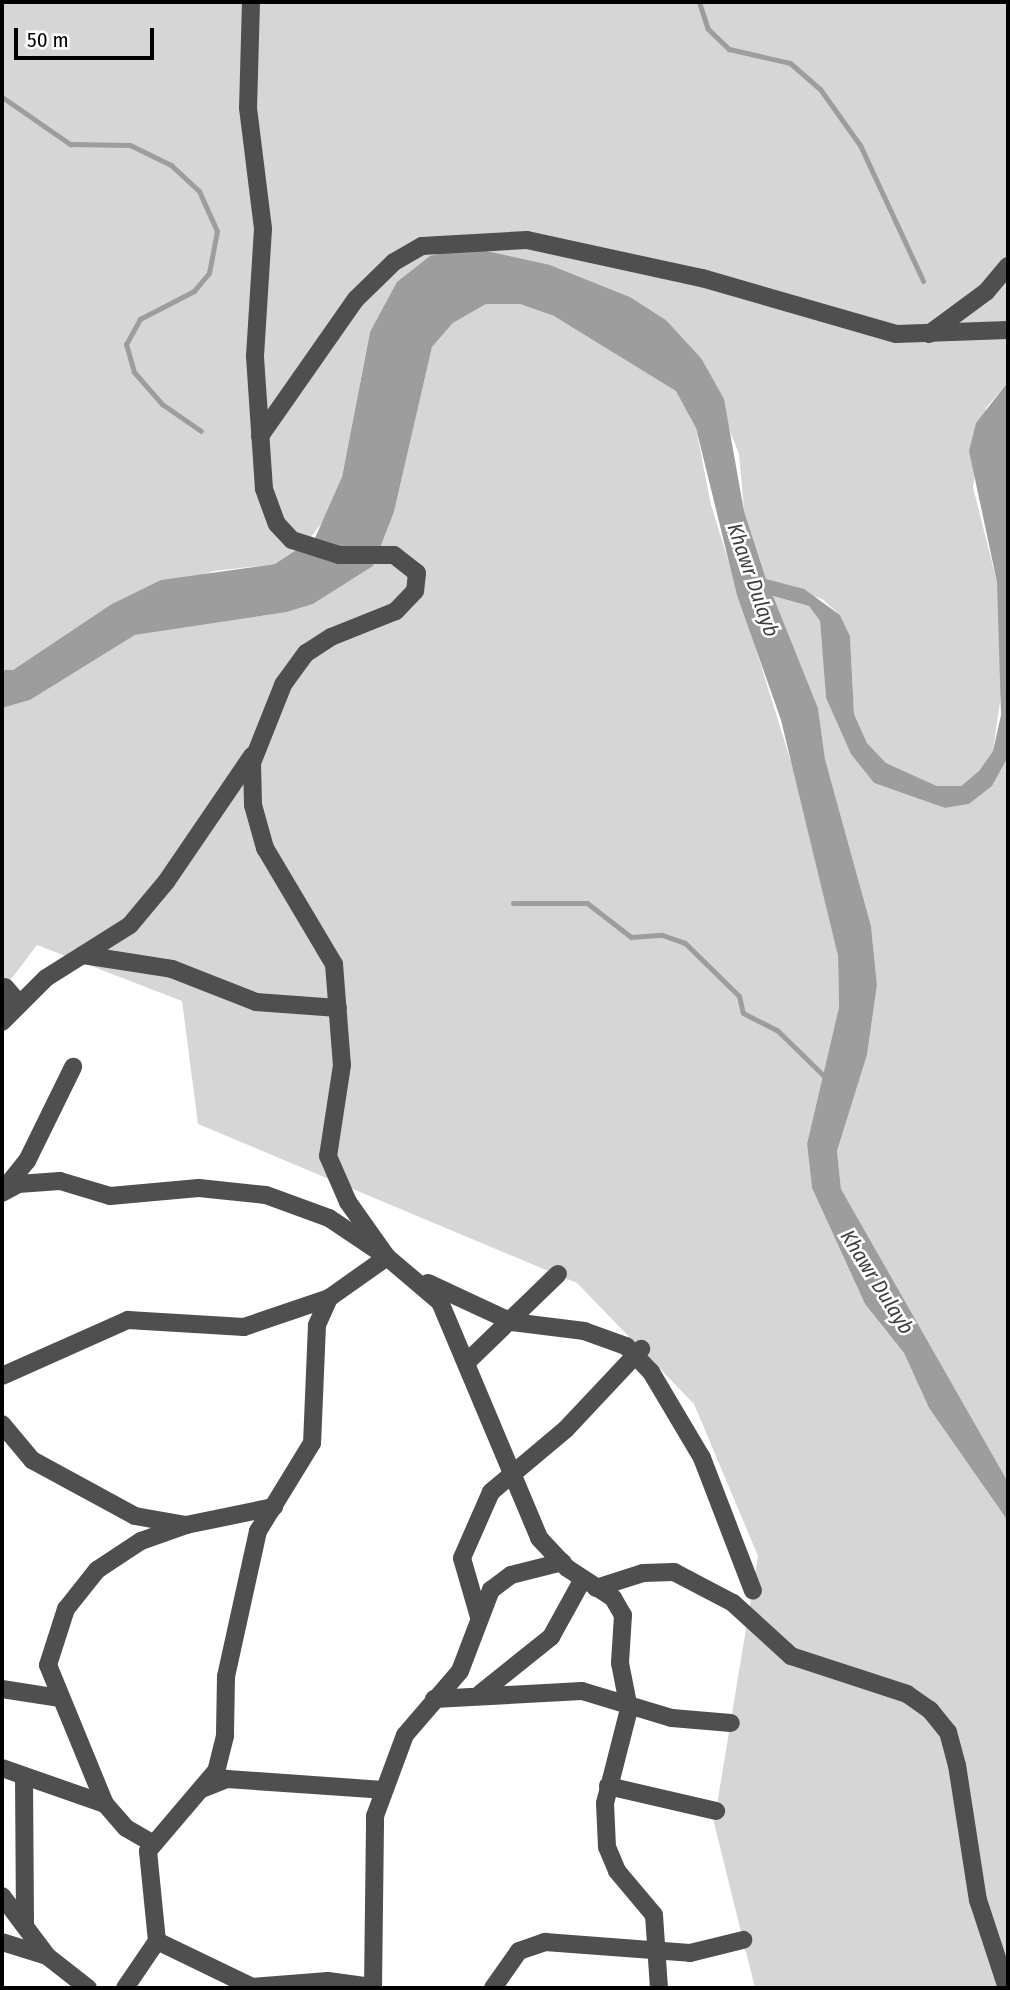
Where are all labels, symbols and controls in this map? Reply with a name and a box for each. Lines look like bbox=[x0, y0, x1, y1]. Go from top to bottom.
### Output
scale bar bbox=[18, 14, 158, 58]
text: 50 m bbox=[27, 27, 69, 53]
water label: Khawr Dulayb bbox=[722, 520, 784, 640]
water label: Khawr Dulayb bbox=[835, 1225, 919, 1339]

